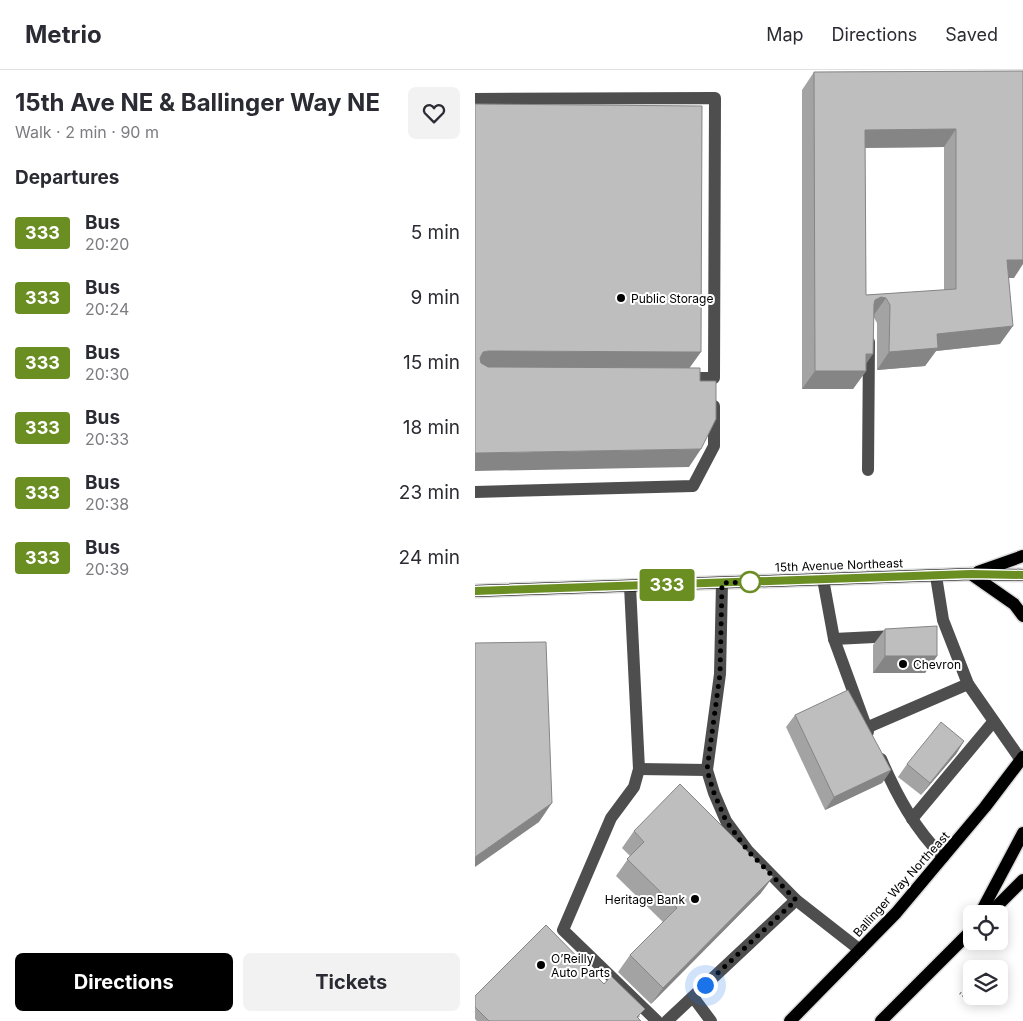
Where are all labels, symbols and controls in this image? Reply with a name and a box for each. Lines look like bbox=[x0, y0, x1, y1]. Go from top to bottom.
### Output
text: Metrio bbox=[25, 20, 102, 49]
text: Map bbox=[766, 24, 804, 45]
text: Directions bbox=[832, 24, 917, 45]
text: Saved bbox=[945, 24, 998, 45]
button: heart bbox=[408, 87, 460, 139]
text: 15th Ave NE & Ballinger Way NE bbox=[15, 88, 380, 117]
text: Walk · 2 min · 90 m bbox=[15, 122, 159, 142]
text: Departures bbox=[15, 166, 119, 189]
text: Bus bbox=[85, 211, 120, 234]
text: 5 min bbox=[411, 221, 460, 244]
text: 333 bbox=[25, 222, 60, 243]
text: 20:20 bbox=[85, 234, 129, 254]
text: Bus bbox=[85, 276, 120, 299]
text: 9 min bbox=[410, 286, 460, 309]
text: 333 bbox=[25, 287, 60, 308]
place label: Public Storage bbox=[631, 291, 713, 306]
marker: Public Storage bbox=[615, 292, 627, 304]
text: 20:24 bbox=[85, 299, 129, 319]
text: Bus bbox=[85, 341, 120, 364]
text: 15 min bbox=[403, 351, 460, 374]
text: 333 bbox=[25, 352, 60, 373]
text: 20:30 bbox=[85, 364, 129, 384]
text: Bus bbox=[85, 406, 120, 429]
text: 18 min bbox=[403, 416, 460, 439]
text: 333 bbox=[25, 417, 60, 438]
text: 20:33 bbox=[85, 429, 129, 449]
text: Bus bbox=[85, 471, 120, 494]
text: 23 min bbox=[399, 481, 460, 504]
text: 333 bbox=[25, 482, 60, 503]
text: 20:38 bbox=[85, 494, 129, 514]
text: Bus bbox=[85, 536, 120, 559]
text: 24 min bbox=[399, 546, 460, 569]
text: 333 bbox=[25, 547, 60, 568]
street label: 15th Avenue Northeast bbox=[775, 555, 903, 575]
text: 20:39 bbox=[85, 559, 129, 579]
line badge: 333 bbox=[638, 569, 696, 601]
unlabelled marker bbox=[739, 571, 761, 593]
text: 333 bbox=[650, 574, 684, 595]
place label: Chevron bbox=[913, 657, 961, 672]
marker: Chevron bbox=[897, 658, 909, 670]
street label: Ballinger Way Northeast bbox=[850, 828, 952, 940]
place label: Heritage Bank bbox=[605, 892, 685, 907]
marker: Heritage Bank bbox=[689, 893, 701, 905]
map controls bbox=[963, 905, 1008, 1005]
button: locate bbox=[963, 905, 1008, 950]
place label: O’Reilly Auto Parts bbox=[551, 951, 610, 980]
button: Directions bbox=[15, 953, 233, 1011]
button: Tickets bbox=[243, 953, 460, 1011]
marker: O’Reilly Auto Parts bbox=[535, 959, 547, 971]
button: layers bbox=[963, 960, 1008, 1005]
your location bbox=[693, 973, 718, 998]

